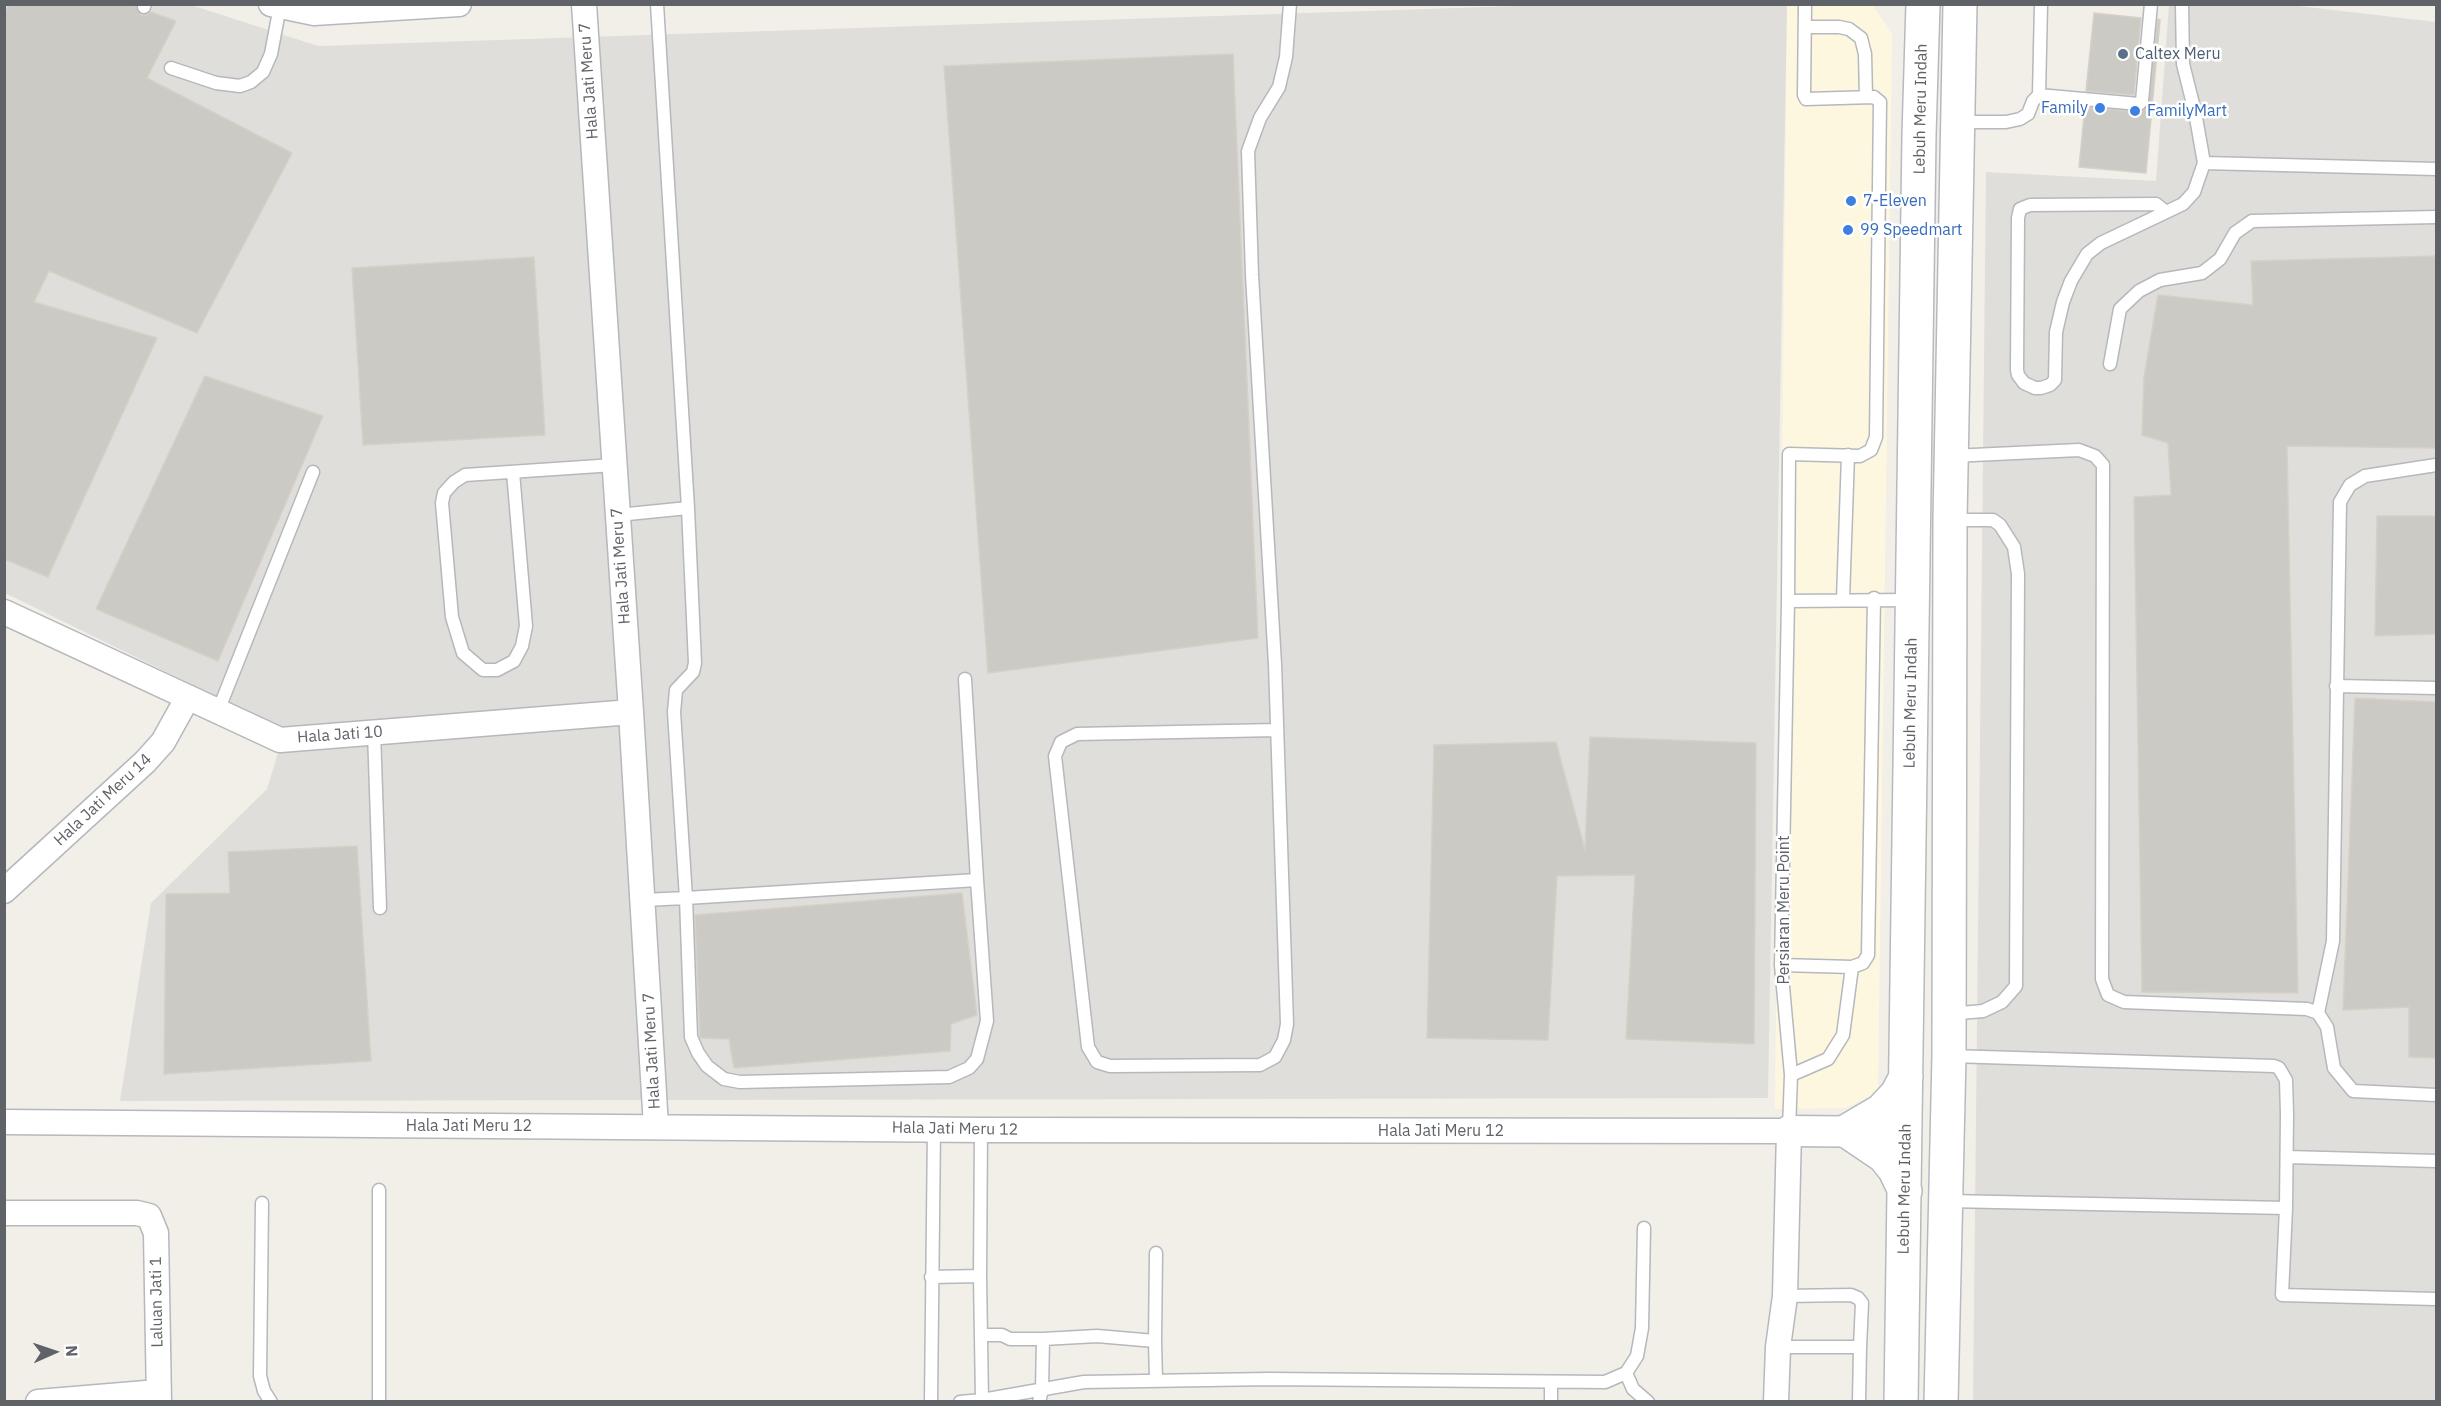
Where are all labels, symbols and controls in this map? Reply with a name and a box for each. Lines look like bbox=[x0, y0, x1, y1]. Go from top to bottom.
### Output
street label: Hala Jati Meru 7 bbox=[575, 22, 603, 140]
street label: Lebuh Meru Indah bbox=[1910, 43, 1932, 175]
place label: Caltex Meru bbox=[2135, 44, 2221, 64]
marker: Caltex Meru bbox=[2116, 47, 2130, 61]
place label: Family bbox=[2041, 98, 2088, 118]
marker: Family bbox=[2093, 101, 2107, 115]
place label: FamilyMart bbox=[2147, 101, 2227, 121]
marker: FamilyMart bbox=[2128, 104, 2142, 118]
place label: 7-Eleven bbox=[1863, 191, 1927, 211]
marker: 7-Eleven bbox=[1844, 194, 1858, 208]
place label: 99 Speedmart bbox=[1860, 220, 1962, 240]
marker: 99 Speedmart bbox=[1841, 223, 1855, 237]
street label: Hala Jati Meru 7 bbox=[607, 507, 635, 625]
street label: Lebuh Meru Indah bbox=[1900, 637, 1922, 769]
street label: Hala Jati 10 bbox=[297, 722, 383, 748]
street label: Hala Jati Meru 14 bbox=[50, 750, 156, 850]
street label: Persiaran Meru Point bbox=[1774, 835, 1794, 985]
street label: Hala Jati Meru 7 bbox=[639, 992, 665, 1110]
street label: Hala Jati Meru 12 bbox=[406, 1116, 532, 1136]
street label: Hala Jati Meru 12 bbox=[892, 1118, 1018, 1140]
street label: Hala Jati Meru 12 bbox=[1378, 1121, 1504, 1141]
street label: Lebuh Meru Indah bbox=[1894, 1123, 1916, 1255]
street label: Laluan Jati 1 bbox=[147, 1256, 167, 1348]
north arrow bbox=[24, 1322, 84, 1382]
text: N bbox=[62, 1345, 82, 1357]

